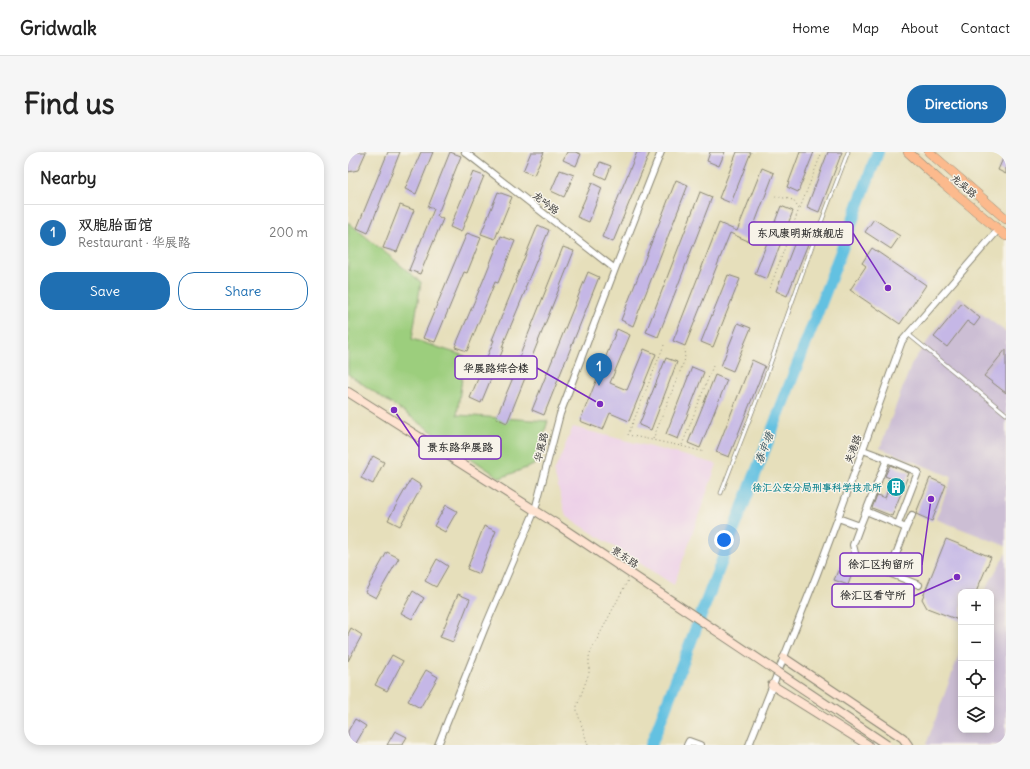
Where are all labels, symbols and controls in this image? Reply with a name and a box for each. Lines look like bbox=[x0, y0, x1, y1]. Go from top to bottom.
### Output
text: Gridwalk bbox=[20, 16, 97, 40]
text: Home bbox=[792, 19, 830, 37]
text: Map bbox=[852, 19, 879, 37]
text: About bbox=[901, 19, 939, 37]
text: Contact bbox=[961, 19, 1010, 37]
button: Directions bbox=[907, 85, 1006, 123]
text: Find us bbox=[24, 86, 115, 122]
text: Nearby bbox=[40, 167, 96, 189]
street label: 龙吴路 bbox=[948, 171, 980, 201]
street label: 龙吟路 bbox=[530, 189, 562, 217]
text: 双胞胎面馆 bbox=[78, 215, 153, 234]
callout: 东风康明斯旗舰店 bbox=[749, 222, 853, 245]
text: 1 bbox=[50, 224, 56, 241]
text: 200 m bbox=[269, 224, 308, 241]
text: 东风康明斯旗舰店 bbox=[757, 226, 845, 240]
text: Restaurant · 华展路 bbox=[78, 234, 191, 251]
button: Save bbox=[40, 272, 170, 310]
button: Share bbox=[178, 272, 308, 310]
pin: 1 bbox=[586, 353, 612, 386]
callout: 华展路综合楼 bbox=[455, 356, 537, 379]
text: 华展路综合楼 bbox=[463, 361, 529, 375]
water label: 春申塘 bbox=[752, 429, 777, 466]
street label: 华展路 bbox=[531, 431, 551, 463]
street label: 关港路 bbox=[842, 433, 864, 465]
callout: 景东路华展路 bbox=[419, 436, 501, 459]
text: 景东路华展路 bbox=[427, 440, 493, 454]
building icon: 徐汇公安分局刑事科学技术所 bbox=[885, 476, 907, 498]
place label: 徐汇公安分局刑事科学技术所 bbox=[752, 481, 882, 494]
your location bbox=[714, 530, 734, 550]
street label: 景东路 bbox=[609, 543, 641, 571]
callout: 徐汇区拘留所 bbox=[840, 553, 922, 576]
text: 徐汇区拘留所 bbox=[848, 557, 914, 571]
callout: 徐汇区看守所 bbox=[832, 584, 914, 607]
text: 徐汇区看守所 bbox=[840, 588, 906, 602]
map controls bbox=[958, 589, 994, 733]
button: + bbox=[958, 589, 994, 625]
button: − bbox=[958, 625, 994, 661]
button: locate bbox=[958, 661, 994, 697]
button: layers bbox=[958, 697, 994, 733]

